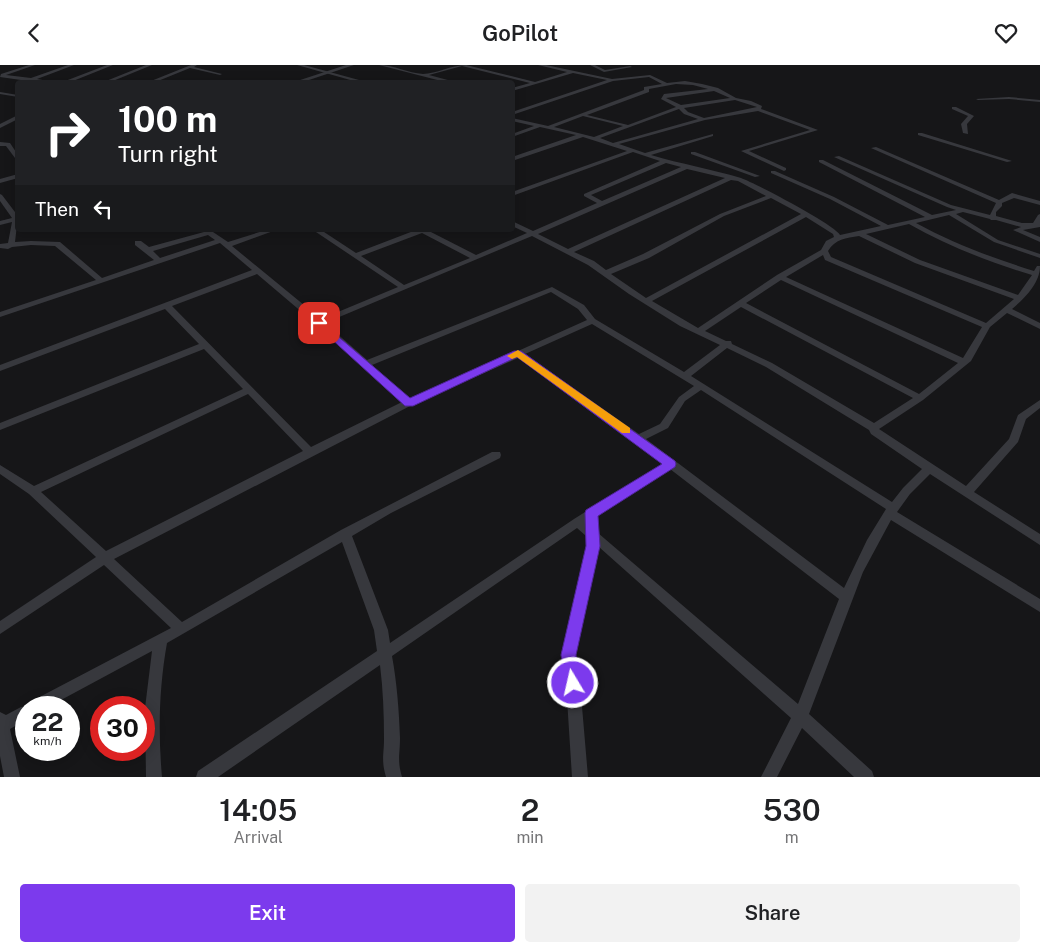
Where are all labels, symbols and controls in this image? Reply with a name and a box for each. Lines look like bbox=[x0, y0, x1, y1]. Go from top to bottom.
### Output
icon: back bbox=[20, 19, 48, 47]
icon: heart bbox=[992, 19, 1020, 47]
text: GoPilot bbox=[482, 20, 558, 46]
text: 100 m bbox=[118, 99, 217, 140]
icon: right bbox=[35, 100, 100, 165]
text: Turn right bbox=[118, 141, 218, 167]
icon: left bbox=[89, 195, 117, 223]
text: Then bbox=[35, 198, 79, 220]
pin bbox=[298, 302, 340, 344]
icon: arrive bbox=[305, 309, 333, 337]
position arrow bbox=[546, 656, 598, 708]
speed limit sign: 30 bbox=[90, 696, 155, 761]
text: 22 bbox=[32, 707, 63, 737]
text: km/h bbox=[33, 734, 62, 748]
text: 14:05 bbox=[219, 792, 297, 828]
text: 2 bbox=[521, 792, 539, 828]
text: 530 bbox=[763, 792, 821, 828]
text: Arrival bbox=[234, 828, 283, 847]
text: min bbox=[516, 828, 544, 847]
text: m bbox=[785, 828, 799, 847]
button: Exit bbox=[20, 884, 515, 942]
button: Share bbox=[525, 884, 1020, 942]

